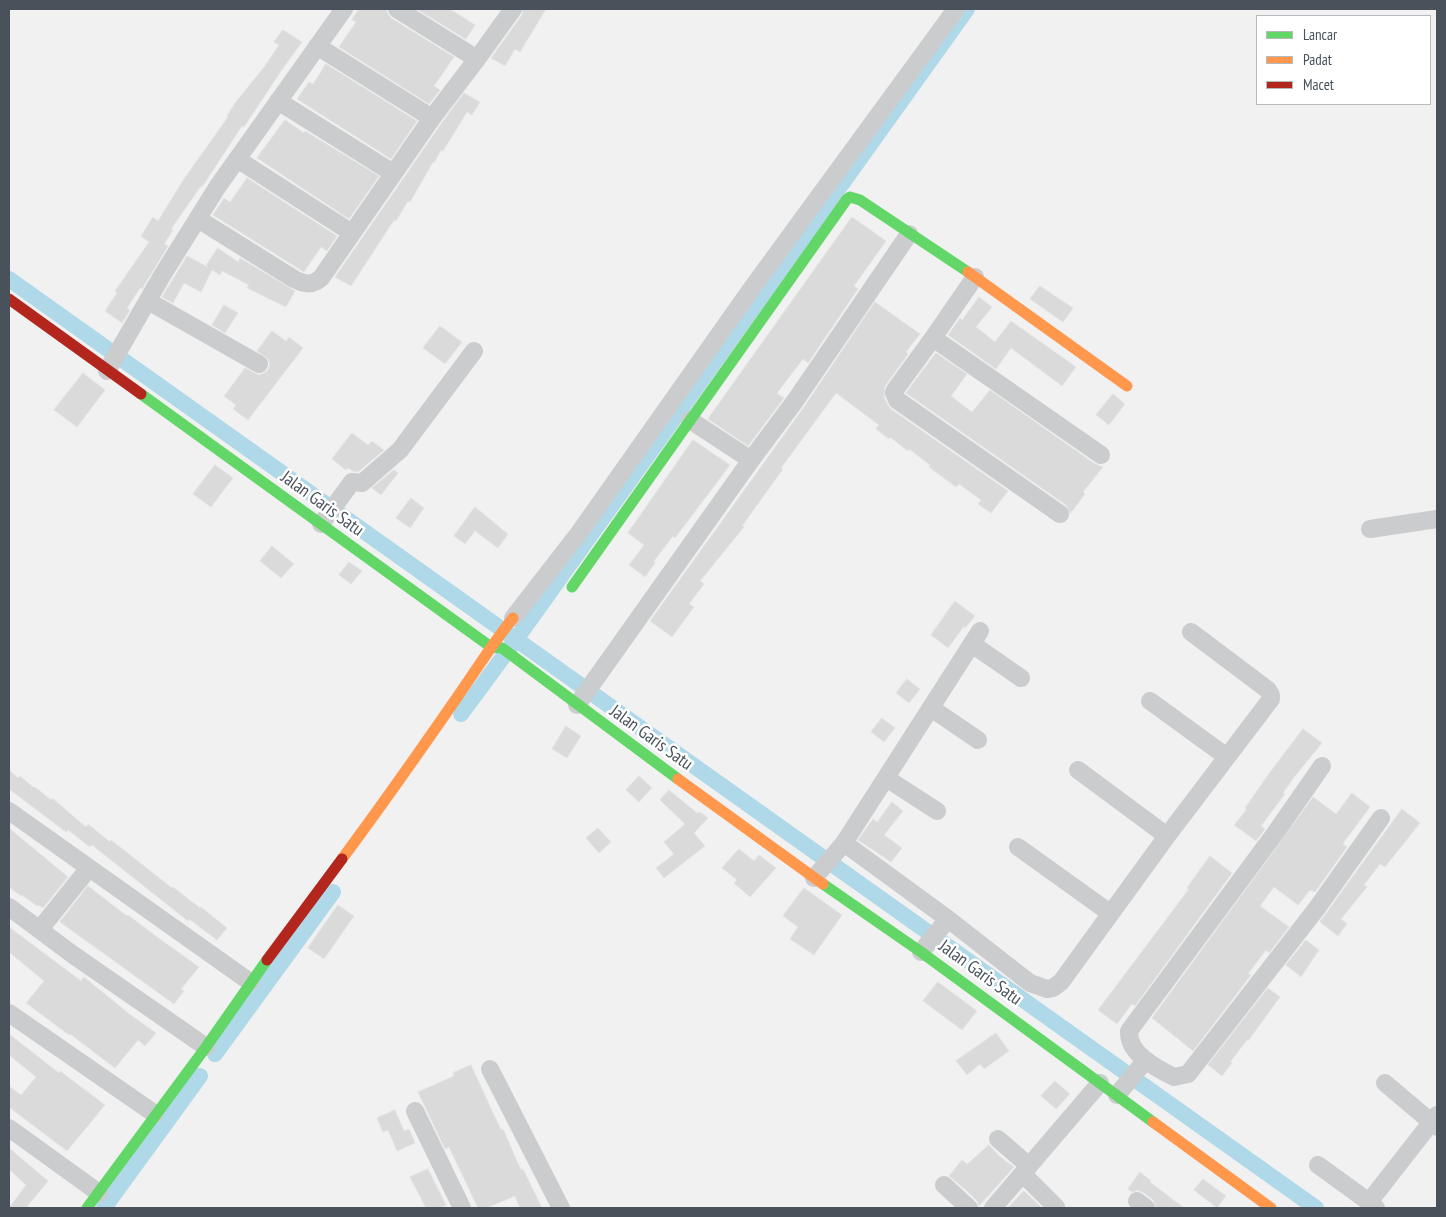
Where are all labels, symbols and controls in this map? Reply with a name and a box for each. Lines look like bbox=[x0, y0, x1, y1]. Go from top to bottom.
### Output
legend bbox=[1256, 15, 1431, 105]
text: Lancar bbox=[1303, 25, 1337, 44]
text: Padat bbox=[1303, 50, 1332, 69]
text: Macet bbox=[1303, 75, 1334, 94]
street label: Jalan Garis Satu bbox=[276, 467, 368, 541]
street label: Jalan Garis Satu bbox=[605, 701, 697, 775]
street label: Jalan Garis Satu bbox=[934, 936, 1026, 1010]

